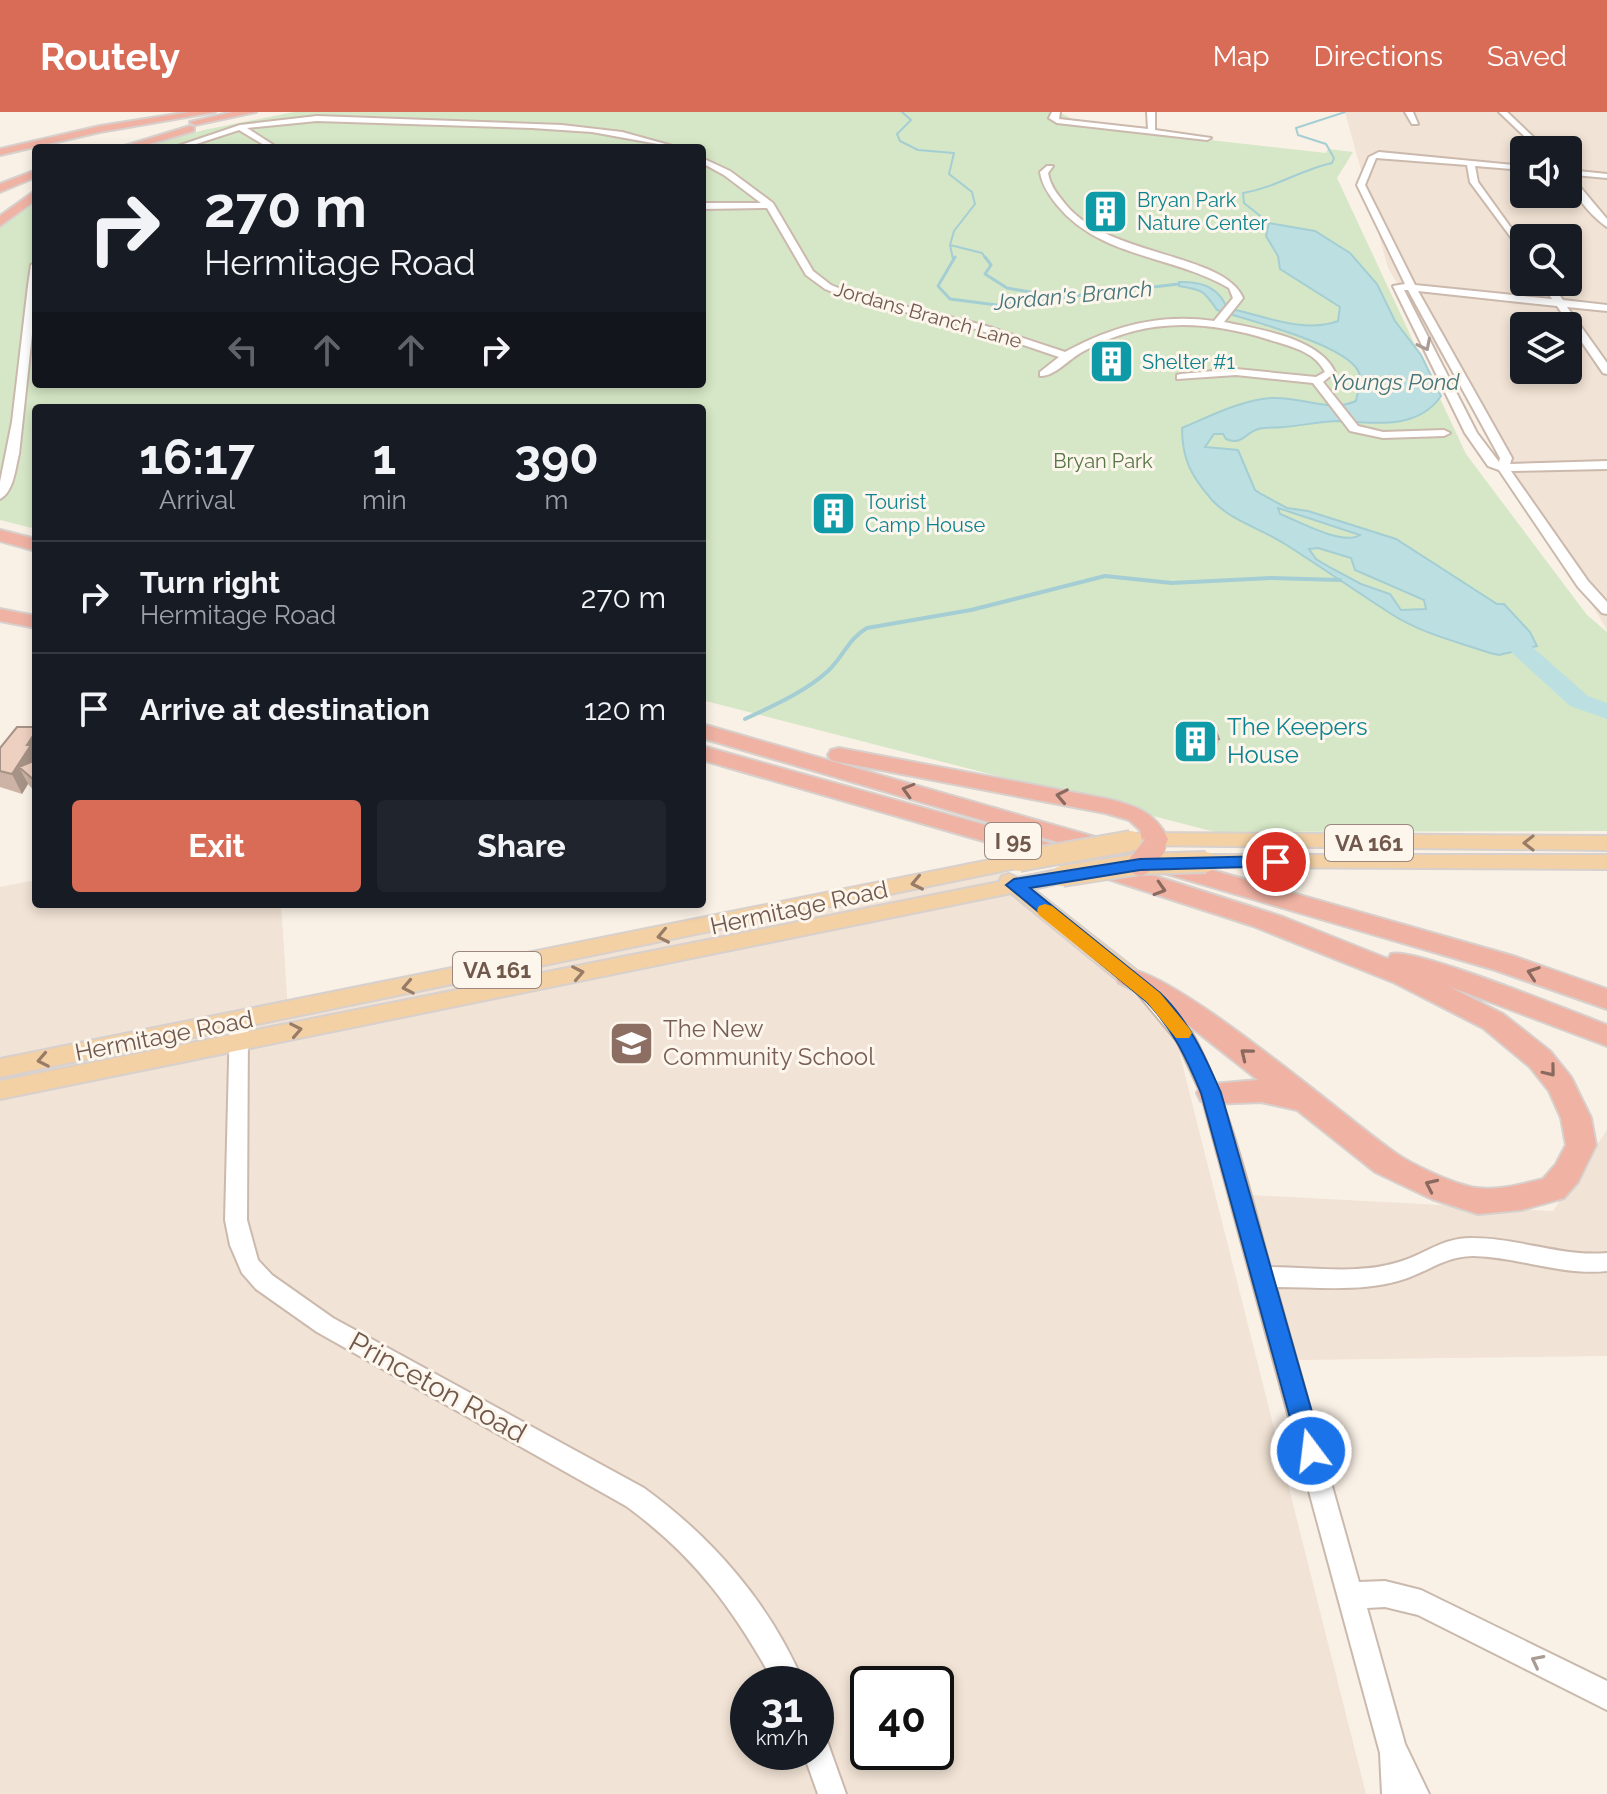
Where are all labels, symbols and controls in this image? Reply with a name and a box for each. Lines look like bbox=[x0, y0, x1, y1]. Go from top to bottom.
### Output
text: Routely bbox=[40, 34, 180, 79]
text: Map bbox=[1213, 40, 1270, 73]
text: Directions bbox=[1314, 40, 1443, 73]
text: Saved bbox=[1487, 40, 1567, 73]
map controls bbox=[1510, 136, 1582, 384]
button: sound bbox=[1510, 136, 1582, 208]
text: 270 m bbox=[204, 174, 367, 240]
icon: right bbox=[72, 176, 176, 280]
building icon: Bryan Park Nature Center bbox=[1082, 187, 1130, 235]
place label: Bryan Park Nature Center bbox=[1137, 188, 1268, 235]
button: search bbox=[1510, 224, 1582, 296]
text: Hermitage Road bbox=[204, 241, 476, 283]
water label: Jordan's Branch bbox=[992, 275, 1153, 315]
street label: Jordans Branch Lane bbox=[831, 277, 1025, 353]
button: layers bbox=[1510, 312, 1582, 384]
icon: left bbox=[221, 328, 265, 372]
icon: ahead bbox=[305, 328, 349, 372]
icon: ahead bbox=[389, 328, 433, 372]
icon: right bbox=[473, 328, 517, 372]
one-way arrow bbox=[1416, 336, 1431, 351]
building icon: Shelter #1 bbox=[1087, 338, 1135, 386]
place label: Shelter #1 bbox=[1142, 350, 1235, 374]
water label: Youngs Pond bbox=[1331, 369, 1460, 395]
text: 16:17 bbox=[139, 429, 255, 485]
text: 1 bbox=[373, 429, 396, 485]
text: 390 bbox=[514, 429, 599, 485]
park label: Bryan Park bbox=[1053, 449, 1153, 473]
text: Arrival bbox=[159, 485, 235, 515]
text: min bbox=[362, 485, 407, 515]
text: m bbox=[544, 485, 568, 515]
building icon: Tourist Camp House bbox=[810, 490, 858, 538]
place label: Tourist Camp House bbox=[865, 490, 985, 537]
text: Turn right bbox=[140, 565, 280, 600]
icon: right bbox=[72, 575, 116, 619]
text: 270 m bbox=[581, 580, 666, 615]
text: Hermitage Road bbox=[140, 600, 336, 630]
icon: arrive bbox=[72, 687, 116, 731]
text: Arrive at destination bbox=[140, 692, 430, 727]
text: 120 m bbox=[584, 692, 666, 727]
place label: The Keepers House bbox=[1227, 712, 1368, 769]
building icon: The Keepers House bbox=[1172, 717, 1220, 765]
one-way arrow bbox=[901, 783, 915, 799]
one-way arrow bbox=[1055, 788, 1069, 805]
button: Exit bbox=[72, 800, 361, 892]
button: Share bbox=[377, 800, 666, 892]
road number: I 95 bbox=[985, 823, 1041, 859]
road number: VA 161 bbox=[1325, 825, 1413, 861]
pin bbox=[1242, 828, 1310, 896]
one-way arrow bbox=[1522, 834, 1535, 852]
icon: arrive bbox=[1254, 840, 1298, 884]
one-way arrow bbox=[911, 874, 925, 891]
street label: Hermitage Road bbox=[707, 875, 890, 941]
one-way arrow bbox=[1152, 879, 1166, 895]
one-way arrow bbox=[656, 926, 670, 943]
road number: VA 161 bbox=[453, 952, 541, 988]
one-way arrow bbox=[571, 965, 584, 982]
one-way arrow bbox=[1527, 967, 1541, 983]
one-way arrow bbox=[401, 978, 415, 995]
street label: Hermitage Road bbox=[72, 1004, 256, 1067]
place label: The New Community School bbox=[663, 1014, 875, 1071]
school or university icon: The New Community School bbox=[608, 1019, 656, 1067]
one-way arrow bbox=[289, 1022, 302, 1039]
one-way arrow bbox=[1241, 1049, 1255, 1064]
one-way arrow bbox=[37, 1051, 50, 1068]
one-way arrow bbox=[1540, 1062, 1555, 1076]
one-way arrow bbox=[1425, 1178, 1440, 1194]
street label: Princeton Road bbox=[343, 1325, 532, 1450]
position arrow bbox=[1269, 1409, 1353, 1493]
one-way arrow bbox=[1531, 1655, 1546, 1671]
speed limit sign: 40 bbox=[850, 1666, 954, 1770]
text: 31 bbox=[761, 1684, 803, 1731]
text: km/h bbox=[756, 1726, 808, 1750]

